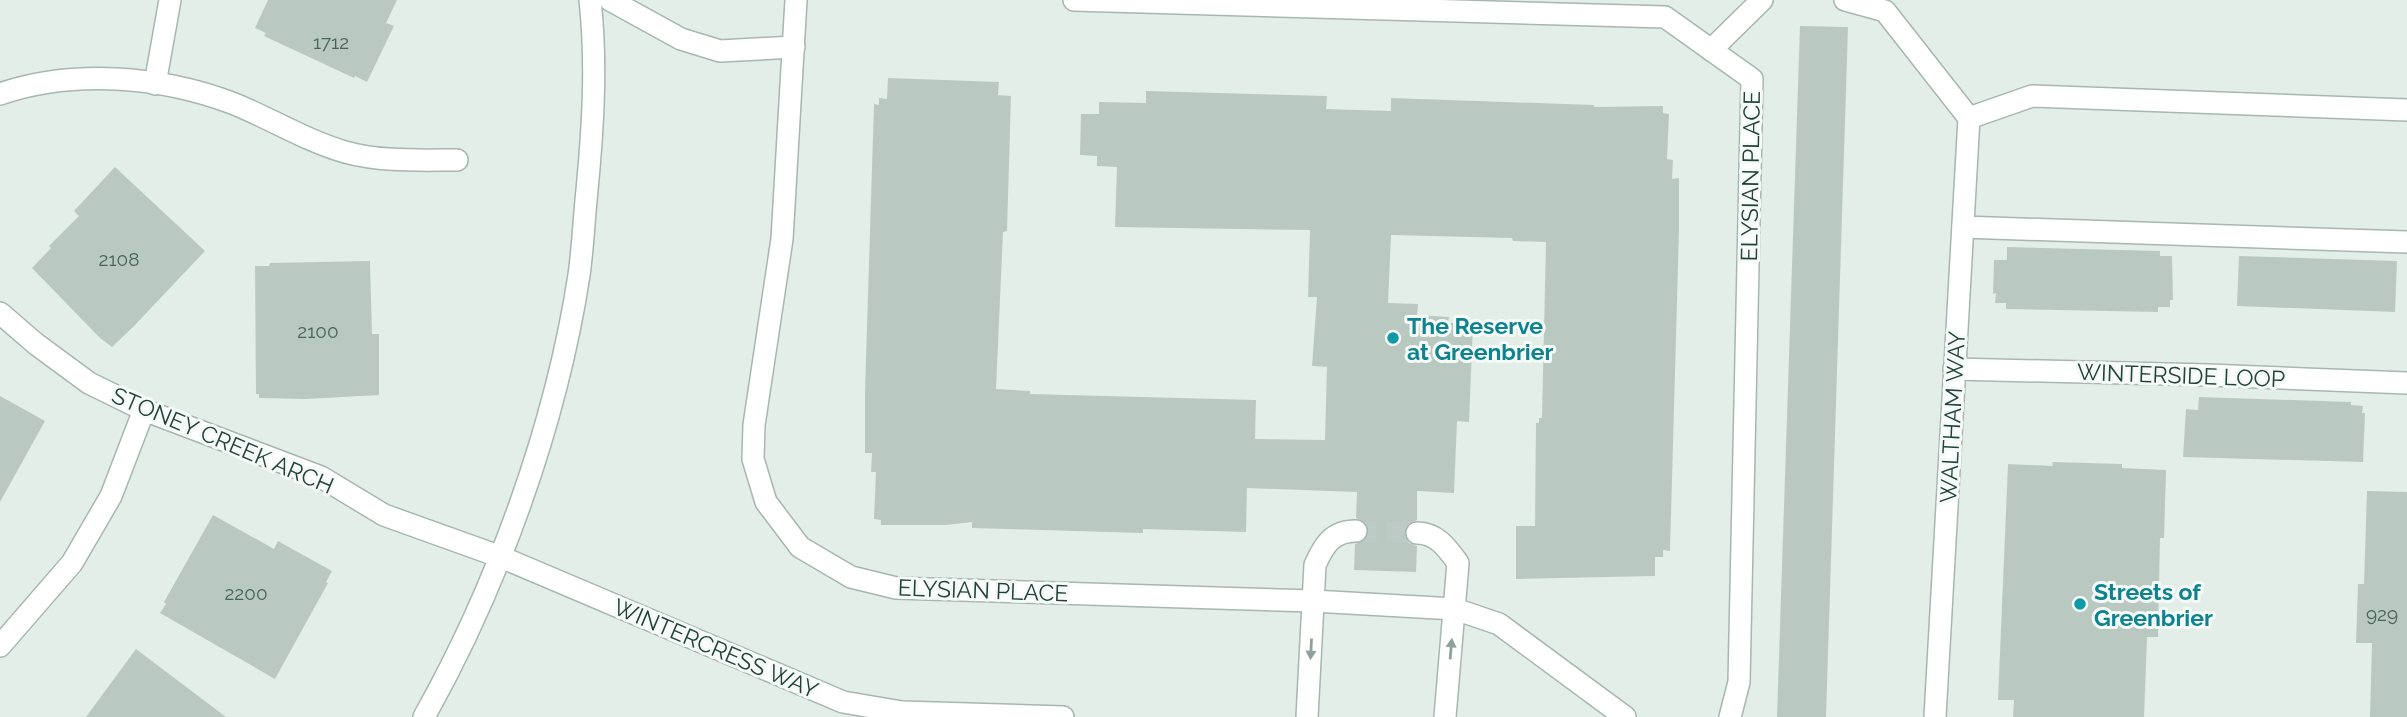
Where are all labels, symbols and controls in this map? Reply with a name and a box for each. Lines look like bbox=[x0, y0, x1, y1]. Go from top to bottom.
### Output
house number: 1712 bbox=[313, 31, 349, 53]
street label: ELYSIAN PLACE bbox=[1735, 91, 1765, 261]
house number: 2108 bbox=[99, 248, 139, 270]
place label: The Reserve at Greenbrier bbox=[1407, 312, 1553, 365]
house number: 2100 bbox=[297, 320, 339, 342]
marker: The Reserve at Greenbrier bbox=[1385, 330, 1401, 346]
street label: WALTHAM WAY bbox=[1934, 330, 1970, 504]
street label: WINTERSIDE LOOP bbox=[2077, 358, 2285, 392]
street label: STONEY CREEK ARCH bbox=[108, 381, 338, 499]
street label: ELYSIAN PLACE bbox=[897, 574, 1069, 606]
place label: Streets of Greenbrier bbox=[2094, 578, 2213, 631]
house number: 2200 bbox=[224, 582, 268, 604]
street label: WINTERCRESS WAY bbox=[610, 593, 822, 703]
marker: Streets of Greenbrier bbox=[2072, 596, 2088, 612]
house number: 929 bbox=[2366, 603, 2398, 625]
one-way arrow bbox=[1305, 638, 1316, 660]
one-way arrow bbox=[1446, 638, 1457, 660]

